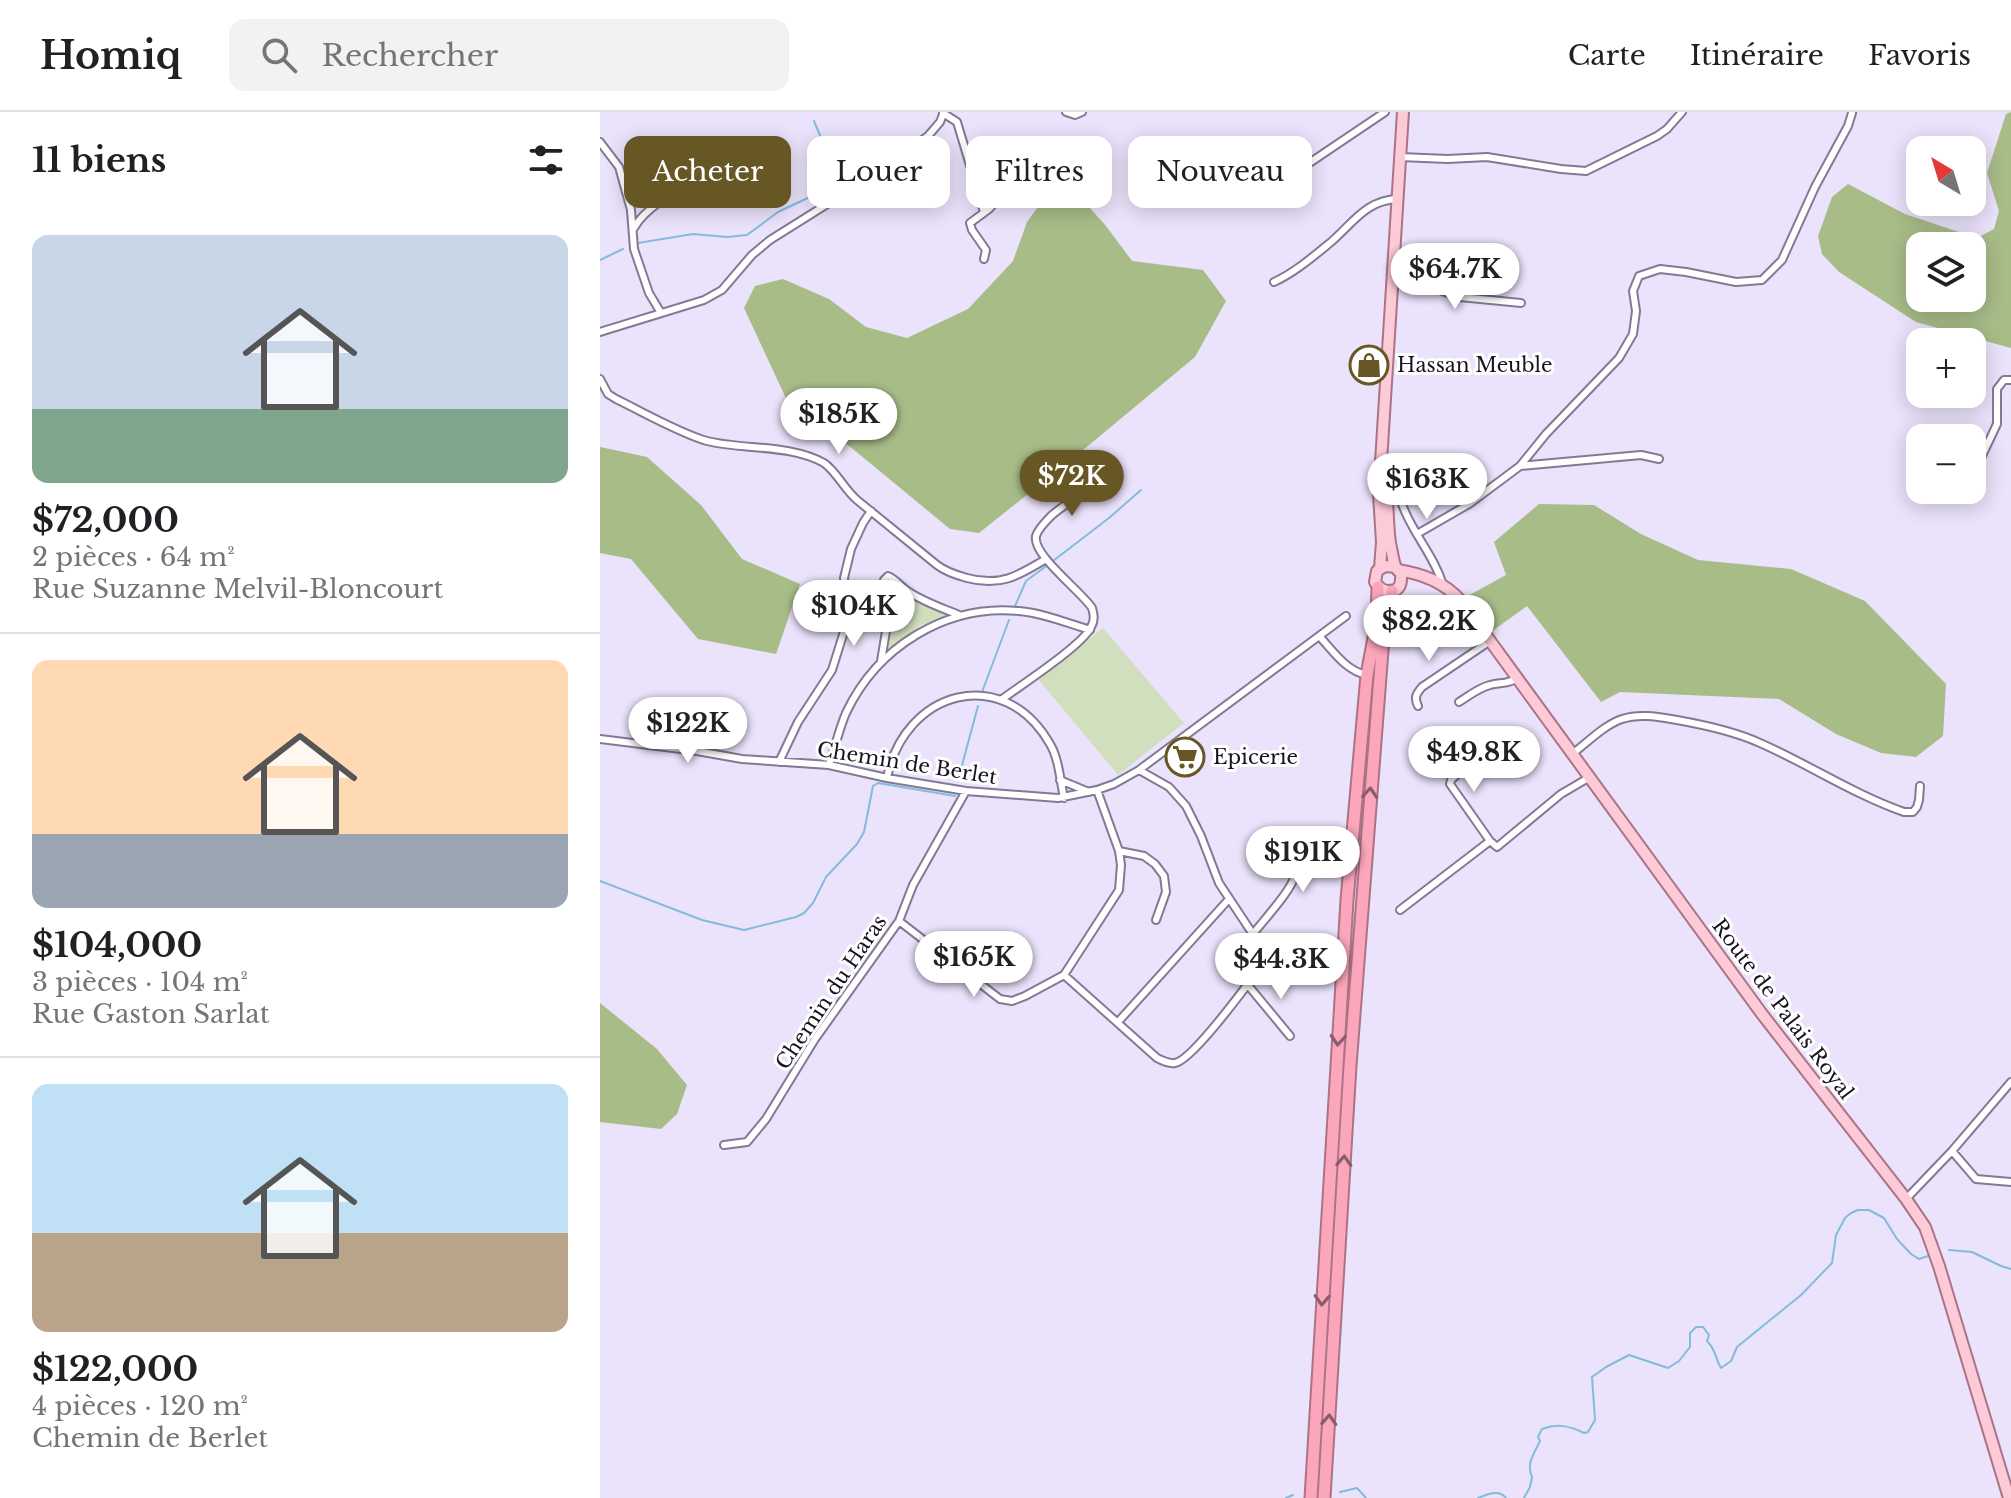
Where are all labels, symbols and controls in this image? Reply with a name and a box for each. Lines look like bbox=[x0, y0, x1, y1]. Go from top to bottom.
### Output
search box bbox=[229, 19, 789, 91]
text: Homiq bbox=[40, 32, 181, 79]
icon: search bbox=[257, 33, 301, 77]
text: Rechercher bbox=[321, 37, 498, 74]
text: Carte bbox=[1568, 38, 1646, 73]
text: Itinéraire bbox=[1690, 38, 1824, 73]
text: Favoris bbox=[1868, 38, 1971, 73]
chip: Acheter bbox=[624, 136, 791, 208]
chip: Louer bbox=[807, 136, 950, 208]
chip: Filtres bbox=[966, 136, 1112, 208]
chip: Nouveau bbox=[1128, 136, 1312, 208]
north arrow bbox=[1906, 136, 1986, 216]
map controls bbox=[1906, 136, 1986, 504]
icon: filters bbox=[524, 138, 568, 182]
text: 11 biens bbox=[32, 139, 166, 181]
button: layers bbox=[1906, 232, 1986, 312]
pin: $64.7K bbox=[1390, 243, 1520, 311]
text: $64.7K bbox=[1409, 253, 1501, 285]
icon: home bbox=[228, 287, 372, 431]
button: + bbox=[1906, 328, 1986, 408]
shop icon: Hassan Meuble bbox=[1348, 344, 1390, 386]
place label: Hassan Meuble bbox=[1397, 353, 1553, 377]
pin: $185K bbox=[783, 388, 895, 456]
text: $185K bbox=[798, 398, 880, 430]
button: − bbox=[1906, 424, 1986, 504]
pin: $72K bbox=[1025, 450, 1119, 518]
pin: $163K bbox=[1371, 453, 1483, 521]
text: $72K bbox=[1038, 460, 1106, 492]
text: $163K bbox=[1385, 463, 1469, 495]
text: $72,000 bbox=[32, 499, 179, 541]
text: 2 pièces · 64 m² bbox=[32, 541, 235, 573]
text: Rue Suzanne Melvil-Bloncourt bbox=[32, 573, 443, 605]
pin: $104K bbox=[798, 580, 910, 648]
text: $104K bbox=[811, 590, 897, 622]
pin: $82.2K bbox=[1364, 595, 1494, 663]
text: $82.2K bbox=[1381, 605, 1477, 637]
pin: $122K bbox=[632, 697, 744, 765]
text: $122K bbox=[646, 707, 730, 739]
icon: home bbox=[228, 712, 372, 856]
pin: $49.8K bbox=[1409, 726, 1539, 794]
supermarket icon: Epicerie bbox=[1164, 736, 1206, 778]
text: $49.8K bbox=[1426, 736, 1522, 768]
street label: Chemin de Berlet bbox=[815, 737, 999, 789]
place label: Epicerie bbox=[1213, 745, 1298, 769]
one-way arrow bbox=[1361, 786, 1378, 799]
pin: $191K bbox=[1247, 826, 1359, 894]
text: $191K bbox=[1264, 836, 1342, 868]
street label: Chemin du Haras bbox=[770, 910, 892, 1074]
street label: Route de Palais Royal bbox=[1707, 914, 1859, 1104]
text: $104,000 bbox=[32, 924, 202, 966]
pin: $165K bbox=[918, 931, 1030, 999]
pin: $44.3K bbox=[1216, 933, 1346, 1001]
text: $165K bbox=[933, 941, 1015, 973]
text: $44.3K bbox=[1233, 943, 1329, 975]
text: 3 pièces · 104 m² bbox=[32, 966, 248, 998]
text: Rue Gaston Sarlat bbox=[32, 998, 270, 1030]
one-way arrow bbox=[1330, 1034, 1347, 1047]
icon: home bbox=[228, 1136, 372, 1280]
one-way arrow bbox=[1336, 1154, 1353, 1167]
one-way arrow bbox=[1314, 1294, 1331, 1307]
text: $122,000 bbox=[32, 1348, 198, 1390]
text: 4 pièces · 120 m² bbox=[32, 1390, 248, 1422]
one-way arrow bbox=[1320, 1413, 1337, 1426]
text: Chemin de Berlet bbox=[32, 1422, 268, 1454]

